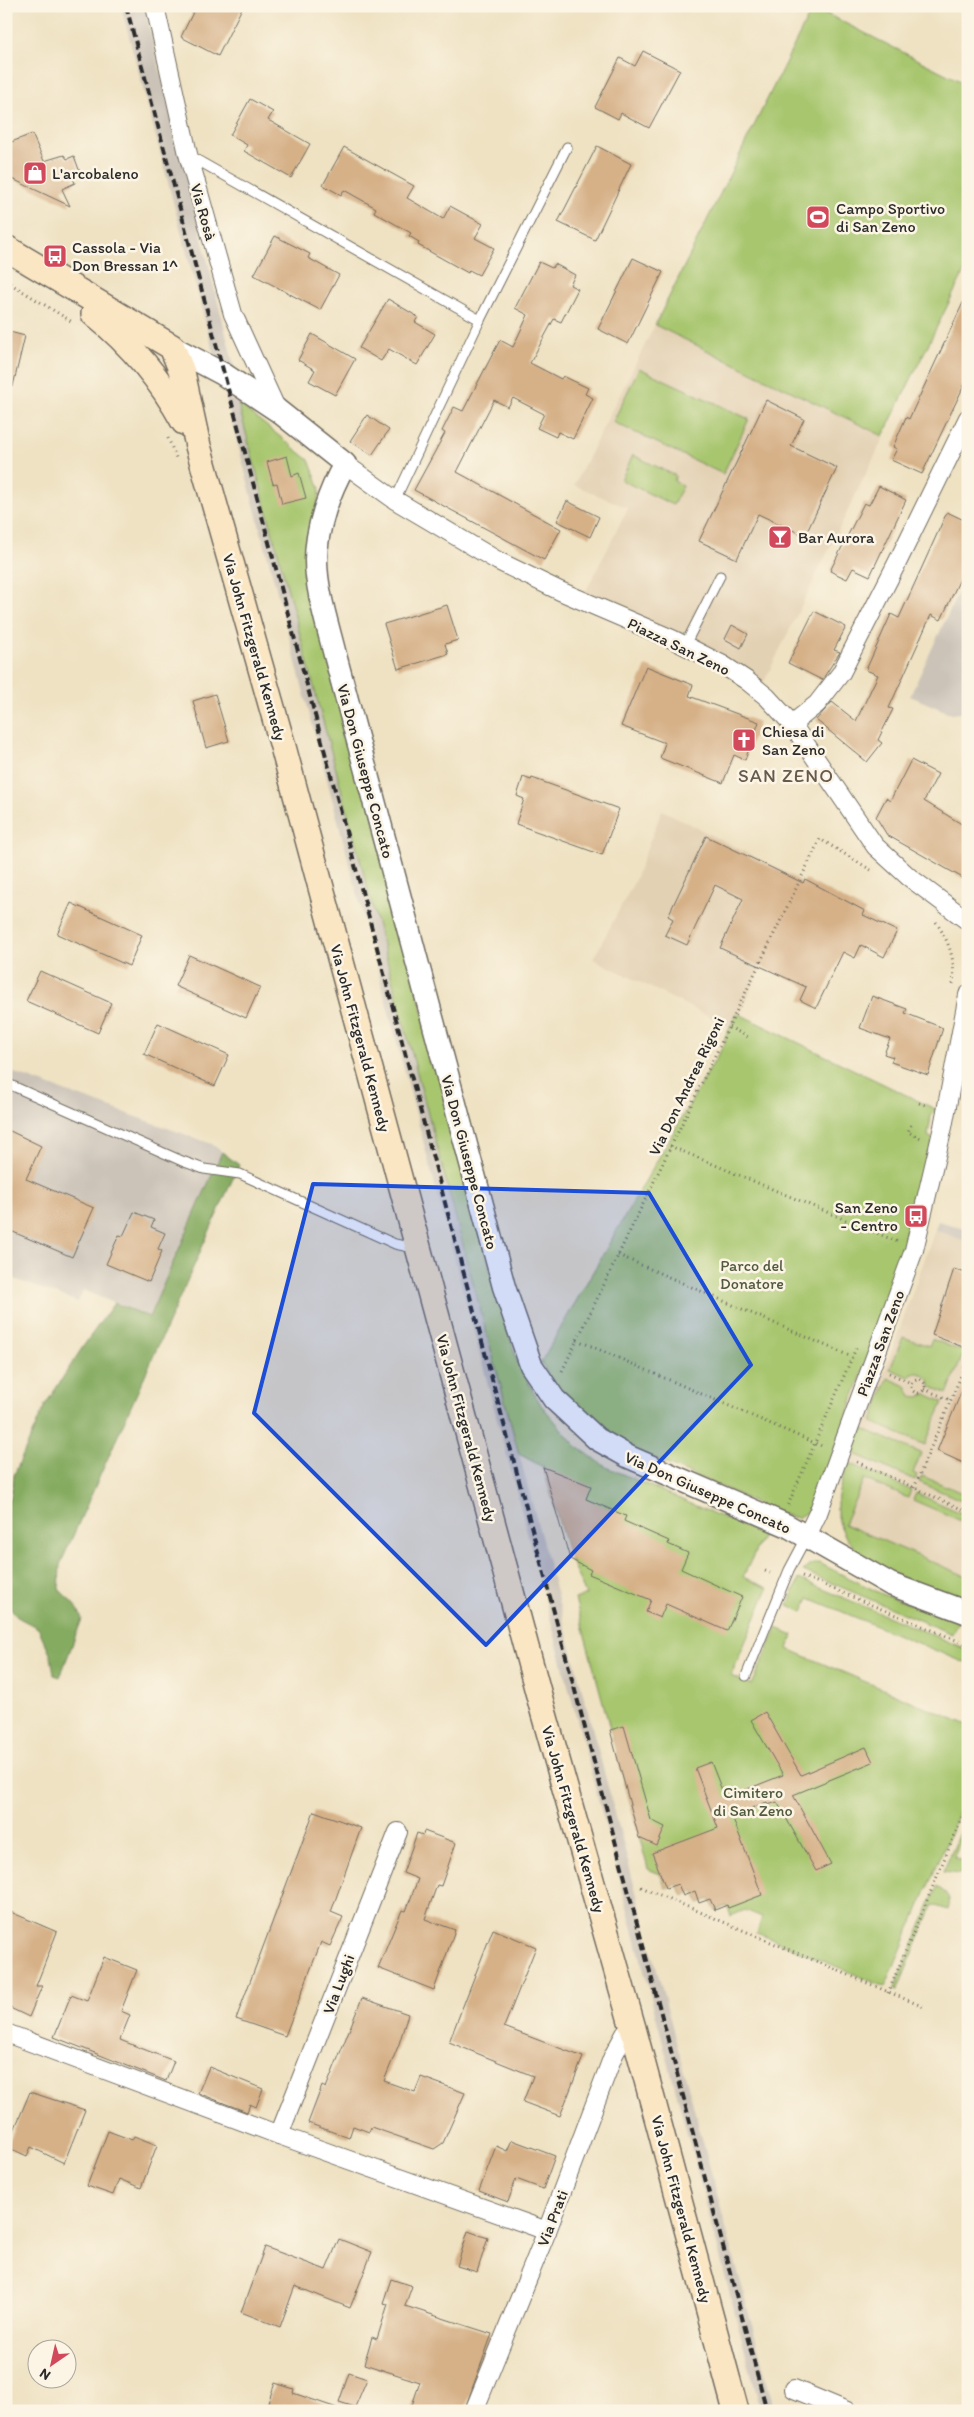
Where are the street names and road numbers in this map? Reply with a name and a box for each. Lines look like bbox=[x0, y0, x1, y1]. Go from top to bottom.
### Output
street label: Via Rosà bbox=[186, 181, 221, 244]
street label: Via John Fitzgerald Kennedy bbox=[219, 551, 290, 743]
street label: Piazza San Zeno bbox=[624, 613, 733, 679]
street label: Via Don Giuseppe Concato bbox=[333, 682, 398, 860]
street label: Via John Fitzgerald Kennedy bbox=[326, 942, 395, 1134]
street label: Via Don Andrea Rigoni bbox=[645, 1014, 728, 1159]
street label: Via Don Giuseppe Concato bbox=[437, 1073, 502, 1251]
street label: Piazza San Zeno bbox=[852, 1287, 908, 1399]
street label: Via John Fitzgerald Kennedy bbox=[432, 1332, 501, 1524]
street label: Via Don Giuseppe Concato bbox=[622, 1447, 794, 1538]
street label: Via John Fitzgerald Kennedy bbox=[538, 1723, 609, 1915]
street label: Via Lughi bbox=[318, 1952, 359, 2017]
street label: Via John Fitzgerald Kennedy bbox=[647, 2113, 716, 2305]
street label: Via Prati bbox=[533, 2187, 572, 2249]

